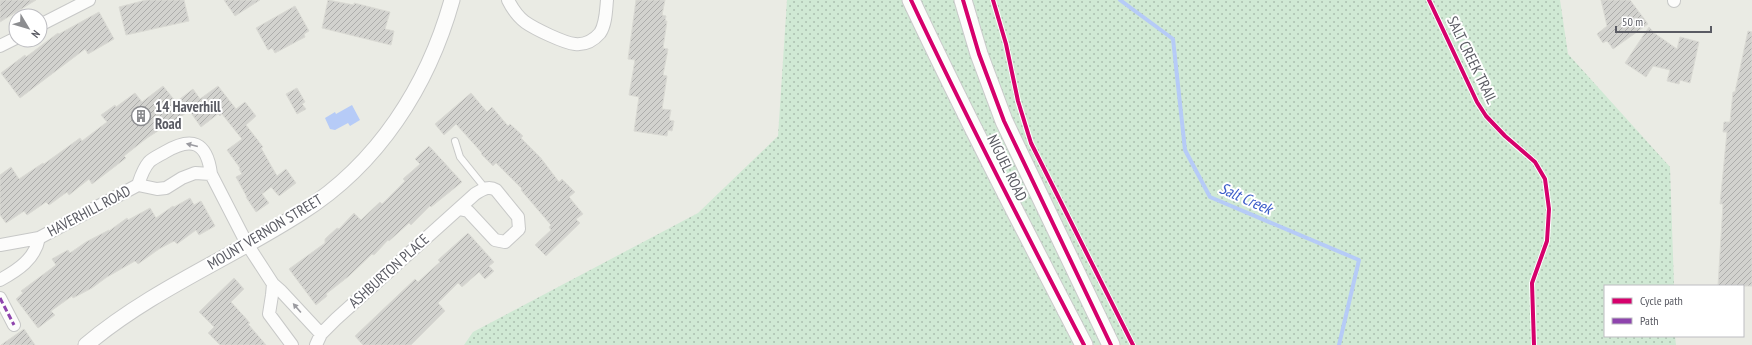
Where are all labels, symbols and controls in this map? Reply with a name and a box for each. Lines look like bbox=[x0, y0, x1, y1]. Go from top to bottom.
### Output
north arrow bbox=[8, 8, 48, 48]
scale bar bbox=[1616, 8, 1711, 34]
street label: SALT CREEK TRAIL bbox=[1443, 13, 1502, 107]
text: 50 m bbox=[1622, 14, 1643, 29]
text: N bbox=[29, 28, 43, 41]
place label: 14 Haverhill Road bbox=[155, 97, 221, 133]
building icon: 14 Haverhill Road bbox=[130, 105, 152, 127]
street label: NIGUEL ROAD bbox=[983, 131, 1032, 204]
one-way arrow bbox=[186, 141, 199, 147]
water label: Salt Creek bbox=[1217, 178, 1277, 219]
street label: HAVERHILL ROAD bbox=[44, 181, 134, 240]
street label: MOUNT VERNON STREET bbox=[204, 190, 326, 273]
street label: ASHBURTON PLACE bbox=[345, 230, 433, 312]
legend bbox=[1604, 285, 1744, 337]
text: Cycle path bbox=[1640, 293, 1683, 308]
one-way arrow bbox=[292, 303, 301, 314]
text: Path bbox=[1640, 313, 1658, 328]

